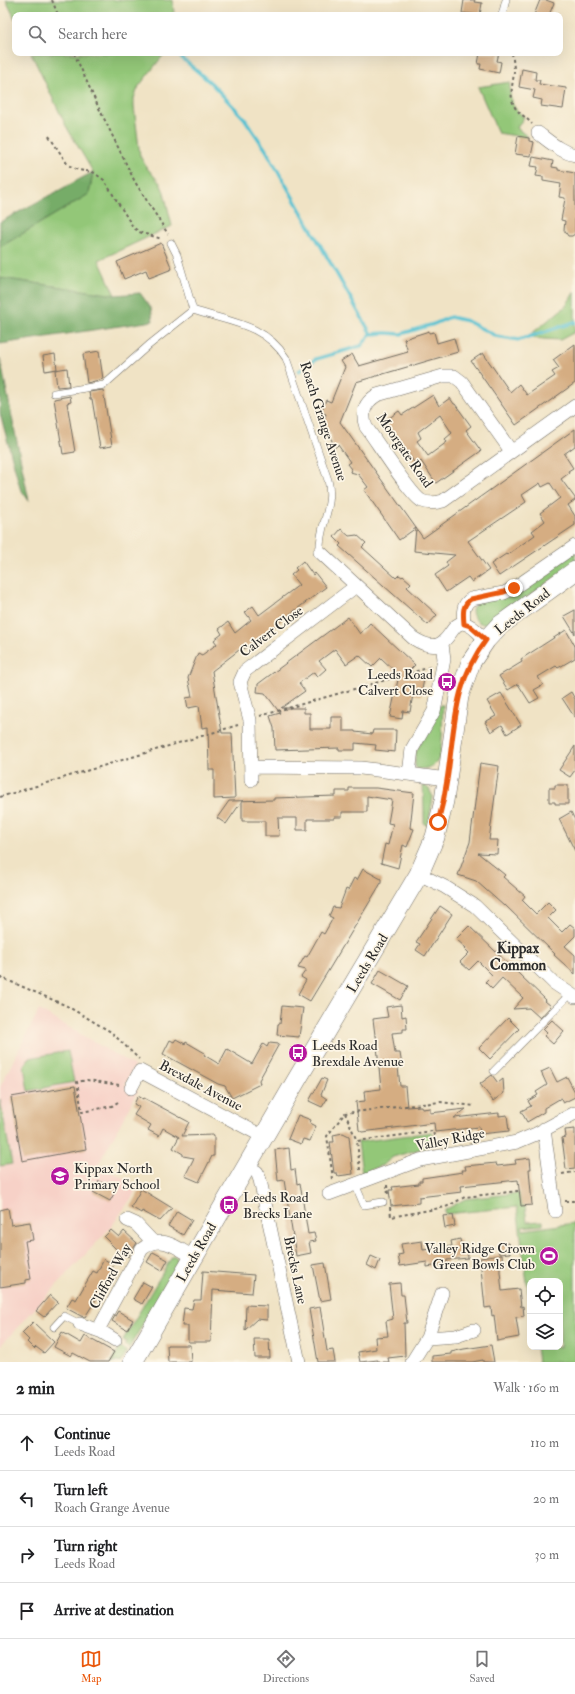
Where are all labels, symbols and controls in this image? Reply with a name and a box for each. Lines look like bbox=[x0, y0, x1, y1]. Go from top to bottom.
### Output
search box bbox=[12, 12, 563, 56]
icon: search bbox=[26, 23, 48, 45]
text: Search here bbox=[58, 25, 127, 44]
street label: Roach Grange Avenue bbox=[296, 359, 351, 483]
street label: Moorgate Road bbox=[373, 410, 437, 491]
route end bbox=[505, 579, 523, 597]
street label: Leeds Road bbox=[491, 584, 554, 638]
street label: Calvert Close bbox=[236, 602, 307, 661]
place label: Leeds Road Calvert Close bbox=[358, 666, 433, 699]
bus stop icon: Leeds Road Calvert Close bbox=[436, 671, 458, 693]
route start bbox=[429, 813, 447, 831]
street label: Leeds Road bbox=[343, 931, 392, 996]
district label: Kippax Common bbox=[490, 939, 546, 975]
place label: Leeds Road Brexdale Avenue bbox=[312, 1037, 404, 1070]
bus stop icon: Leeds Road Brexdale Avenue bbox=[287, 1042, 309, 1064]
street label: Brexdale Avenue bbox=[156, 1056, 245, 1115]
street label: Valley Ridge bbox=[414, 1124, 486, 1155]
place label: Kippax North Primary School bbox=[74, 1160, 160, 1194]
school or university icon: Kippax North Primary School bbox=[49, 1165, 71, 1187]
place label: Leeds Road Brecks Lane bbox=[243, 1189, 312, 1222]
bus stop icon: Leeds Road Brecks Lane bbox=[218, 1194, 240, 1216]
street label: Leeds Road bbox=[173, 1219, 220, 1285]
street label: Brecks Lane bbox=[280, 1235, 311, 1306]
street label: Clifford Way bbox=[86, 1240, 137, 1312]
place label: Valley Ridge Crown Green Bowls Club bbox=[424, 1240, 535, 1273]
sports icon: Valley Ridge Crown Green Bowls Club bbox=[538, 1245, 560, 1267]
map controls bbox=[527, 1278, 563, 1350]
button: locate bbox=[527, 1278, 563, 1314]
button: layers bbox=[527, 1314, 563, 1350]
text: 2 min bbox=[16, 1378, 55, 1399]
text: Walk · 160 m bbox=[493, 1380, 559, 1396]
text: Continue bbox=[54, 1425, 110, 1444]
icon: ahead bbox=[16, 1432, 38, 1454]
text: 110 m bbox=[530, 1435, 559, 1451]
text: Leeds Road bbox=[54, 1444, 115, 1460]
text: Turn left bbox=[54, 1481, 108, 1500]
icon: left bbox=[16, 1488, 38, 1510]
text: 20 m bbox=[533, 1491, 559, 1507]
text: Roach Grange Avenue bbox=[54, 1500, 170, 1516]
text: Turn right bbox=[54, 1537, 117, 1556]
icon: right bbox=[16, 1544, 38, 1566]
text: 30 m bbox=[535, 1547, 559, 1563]
text: Leeds Road bbox=[54, 1556, 115, 1572]
icon: arrive bbox=[16, 1600, 38, 1622]
text: Arrive at destination bbox=[54, 1601, 174, 1620]
tab: Map bbox=[80, 1648, 102, 1685]
tab: Directions bbox=[263, 1648, 309, 1685]
tab: Saved bbox=[470, 1648, 495, 1685]

